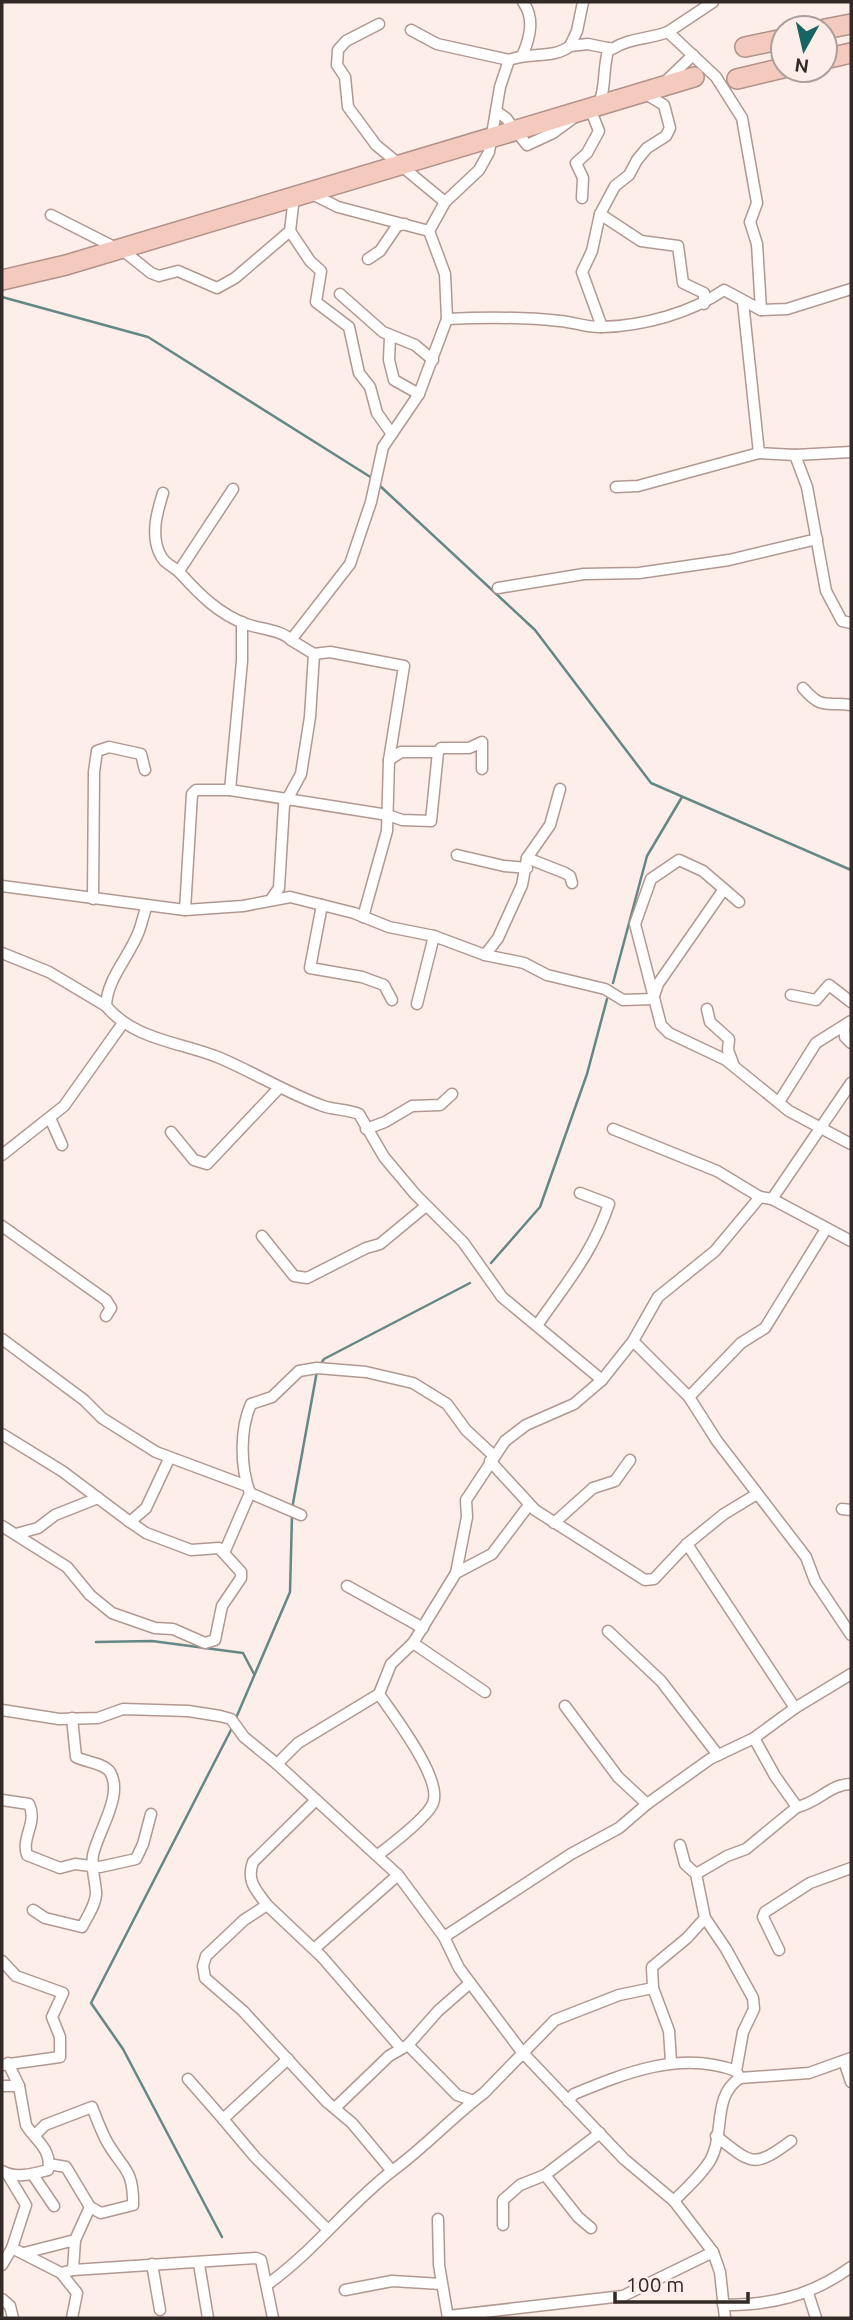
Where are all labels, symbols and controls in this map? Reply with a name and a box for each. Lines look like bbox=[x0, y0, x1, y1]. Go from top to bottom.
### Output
north arrow bbox=[769, 14, 839, 84]
text: N bbox=[793, 54, 810, 78]
scale bar bbox=[615, 2260, 748, 2304]
text: 100 m bbox=[626, 2272, 684, 2296]

